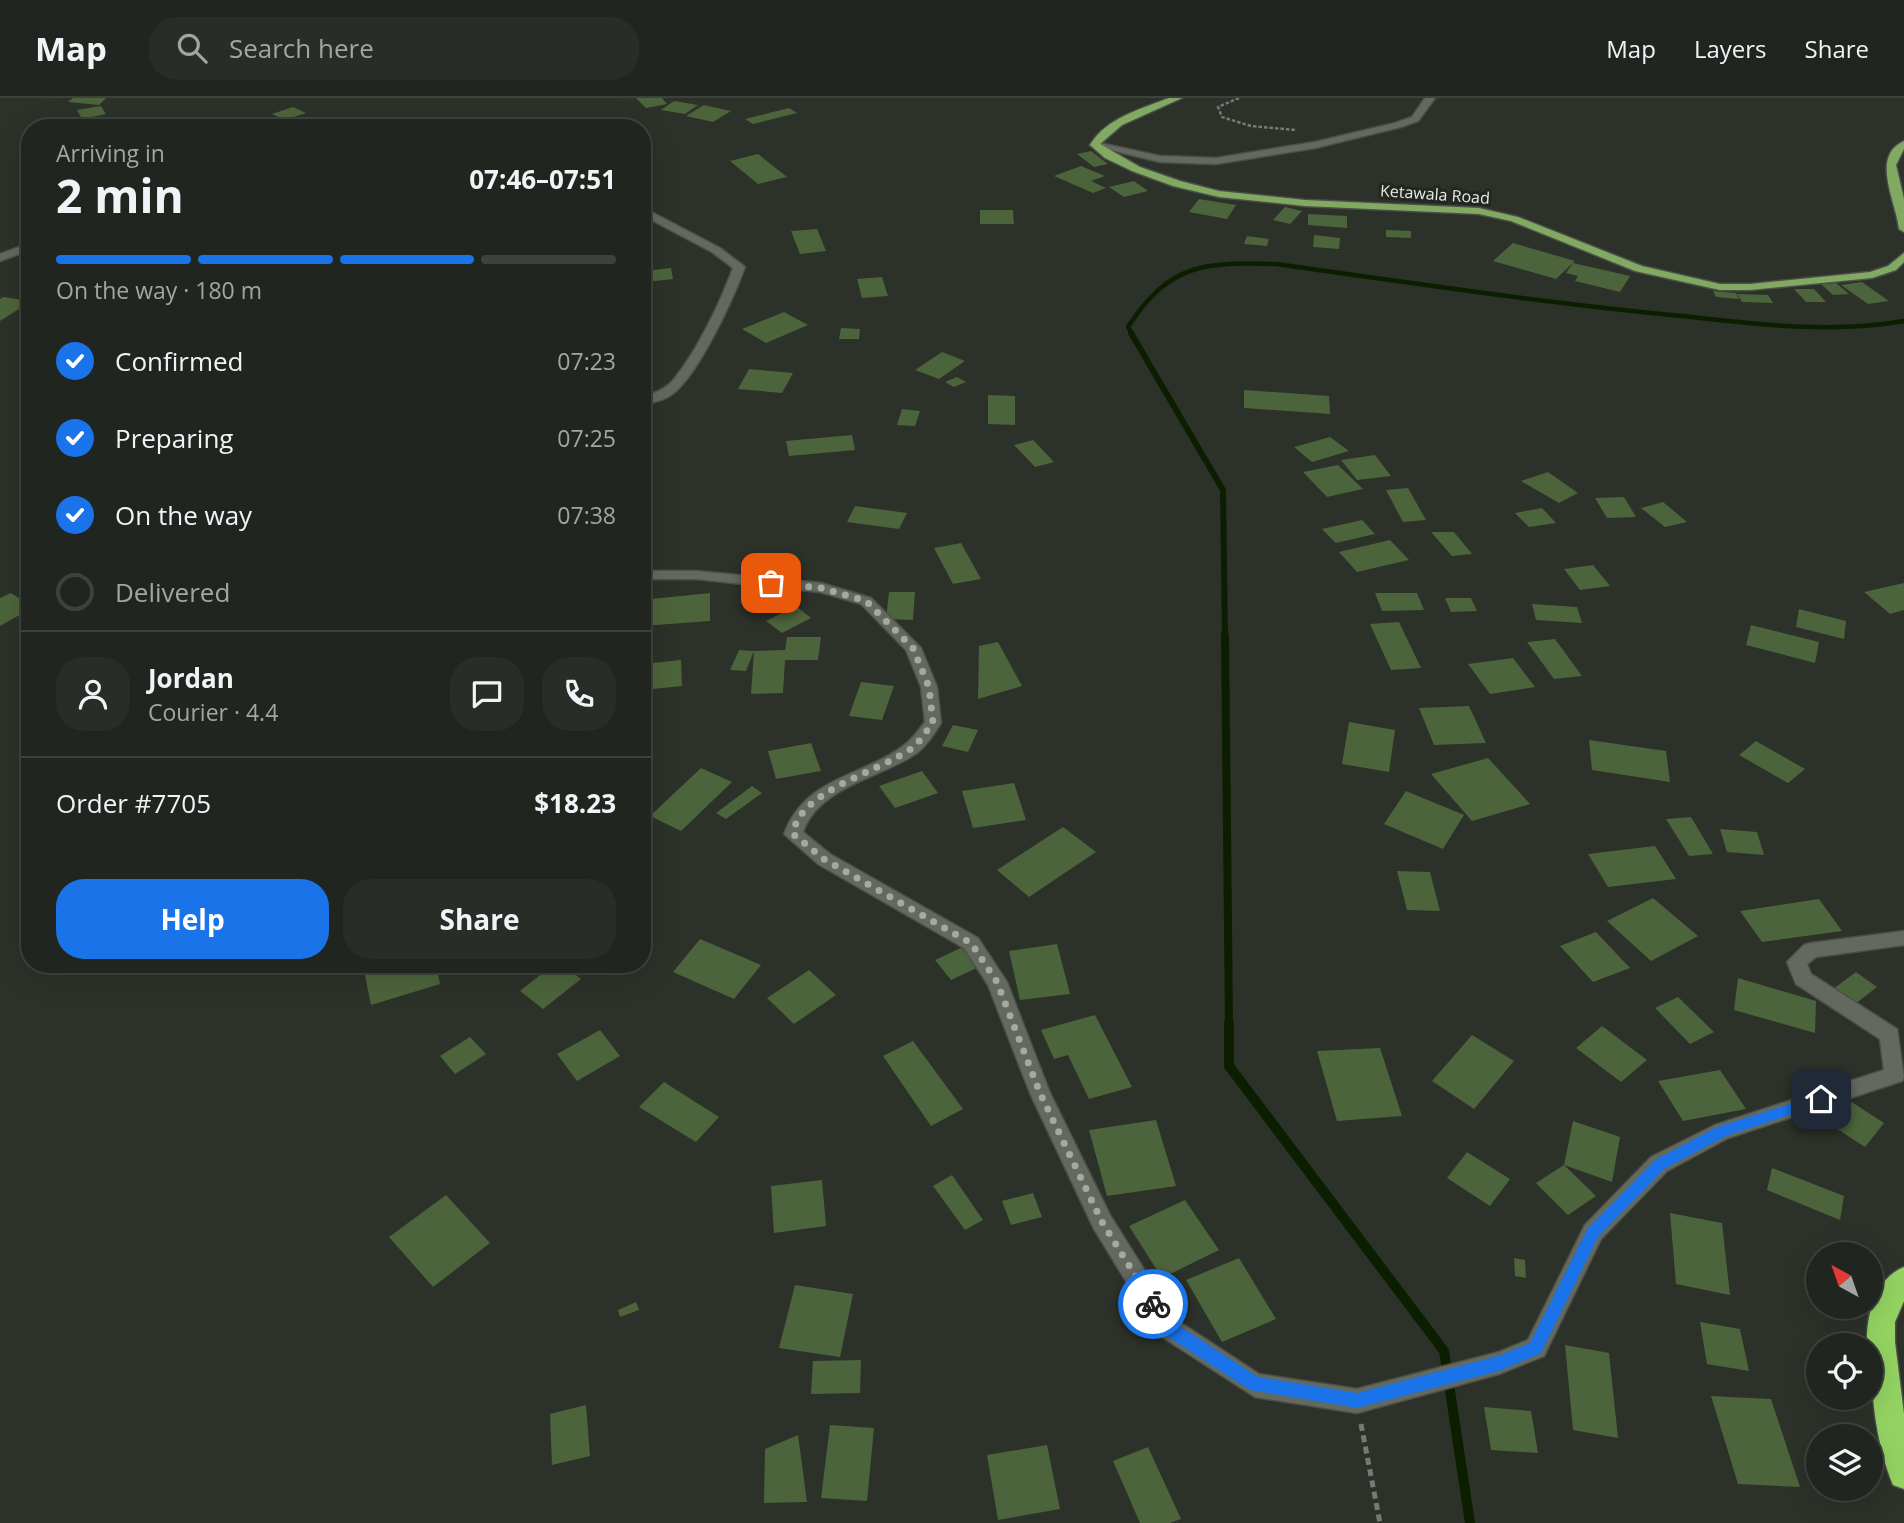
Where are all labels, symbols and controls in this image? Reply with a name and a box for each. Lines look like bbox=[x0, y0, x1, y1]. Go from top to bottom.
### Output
search box bbox=[149, 17, 639, 80]
text: Map bbox=[35, 26, 107, 71]
icon: search bbox=[173, 29, 211, 67]
text: Search here bbox=[229, 30, 374, 66]
text: Map bbox=[1606, 32, 1656, 65]
text: Layers bbox=[1694, 32, 1767, 65]
text: Share bbox=[1805, 32, 1869, 65]
text: Arriving in bbox=[56, 137, 165, 169]
text: 07:46–07:51 bbox=[469, 161, 616, 197]
text: 2 min bbox=[56, 164, 184, 226]
street label: Ketawala Road bbox=[1379, 179, 1491, 209]
text: On the way · 180 m bbox=[56, 274, 262, 306]
icon: check bbox=[56, 342, 94, 380]
text: Confirmed bbox=[115, 343, 243, 379]
text: 07:23 bbox=[557, 345, 616, 377]
icon: check bbox=[56, 419, 94, 457]
text: Preparing bbox=[115, 420, 233, 456]
text: 07:25 bbox=[557, 422, 616, 454]
icon: check bbox=[56, 496, 94, 534]
text: On the way bbox=[115, 497, 252, 533]
text: 07:38 bbox=[557, 499, 616, 531]
pin bbox=[741, 553, 801, 613]
icon: bag bbox=[752, 564, 790, 602]
text: Delivered bbox=[115, 574, 230, 610]
button: person bbox=[56, 657, 130, 731]
button: chat bbox=[450, 657, 524, 731]
button: phone bbox=[542, 657, 616, 731]
text: Jordan bbox=[148, 660, 234, 696]
text: Courier · 4.4 bbox=[148, 696, 278, 728]
text: Order #7705 bbox=[56, 785, 211, 821]
text: $18.23 bbox=[534, 785, 616, 821]
button: Help bbox=[56, 879, 329, 959]
button: Share bbox=[343, 879, 616, 959]
pin bbox=[1791, 1069, 1851, 1129]
icon: home bbox=[1802, 1080, 1840, 1118]
north arrow bbox=[1806, 1242, 1883, 1320]
map controls bbox=[1806, 1242, 1883, 1501]
courier bbox=[1118, 1269, 1188, 1339]
icon: bike bbox=[1134, 1285, 1172, 1323]
button: locate bbox=[1806, 1333, 1883, 1410]
button: layers bbox=[1806, 1424, 1883, 1501]

